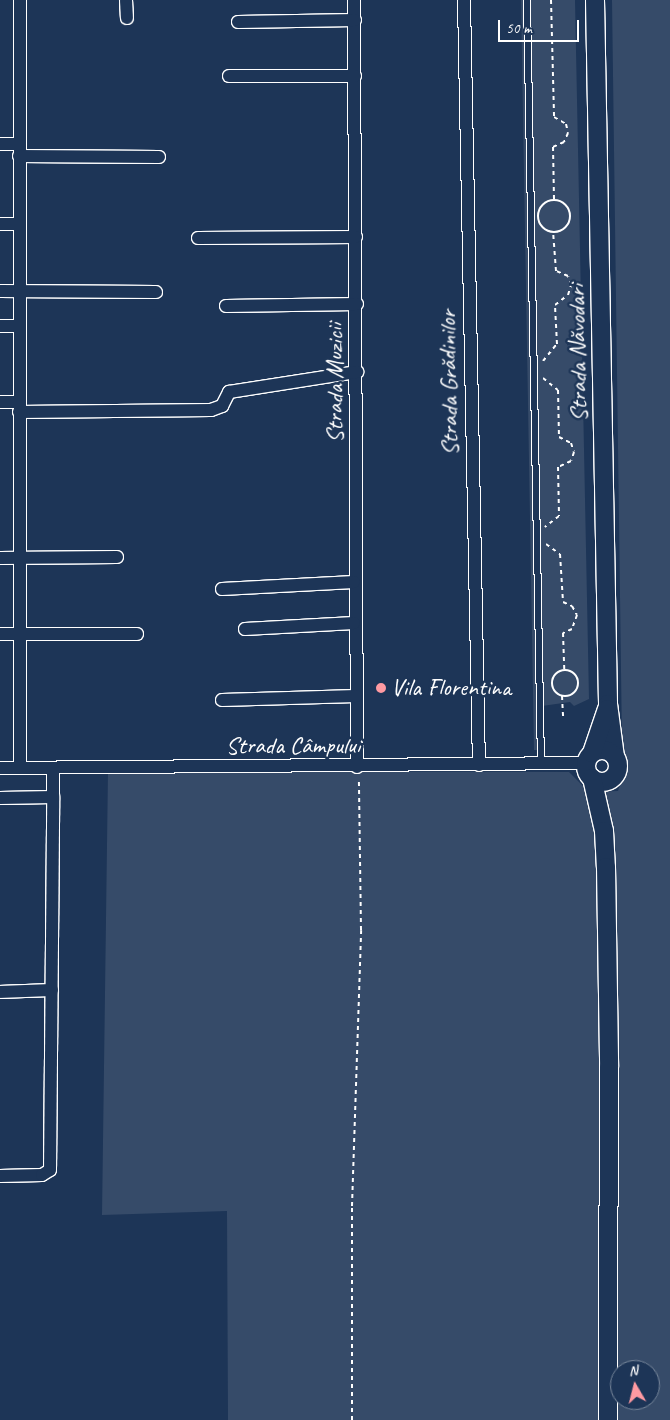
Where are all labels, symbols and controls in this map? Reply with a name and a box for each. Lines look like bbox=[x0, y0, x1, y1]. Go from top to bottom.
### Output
scale bar bbox=[500, 10, 581, 42]
text: 50 m bbox=[506, 19, 532, 38]
street label: Strada Năvodari bbox=[562, 284, 594, 422]
street label: Strada Grădinilor bbox=[433, 310, 465, 456]
street label: Strada Muzicii bbox=[321, 323, 349, 443]
place label: Vila Florentina bbox=[391, 674, 512, 702]
marker: Vila Florentina bbox=[375, 682, 387, 694]
street label: Strada Câmpului bbox=[226, 732, 360, 760]
north arrow bbox=[610, 1360, 660, 1410]
text: N bbox=[627, 1362, 638, 1380]

